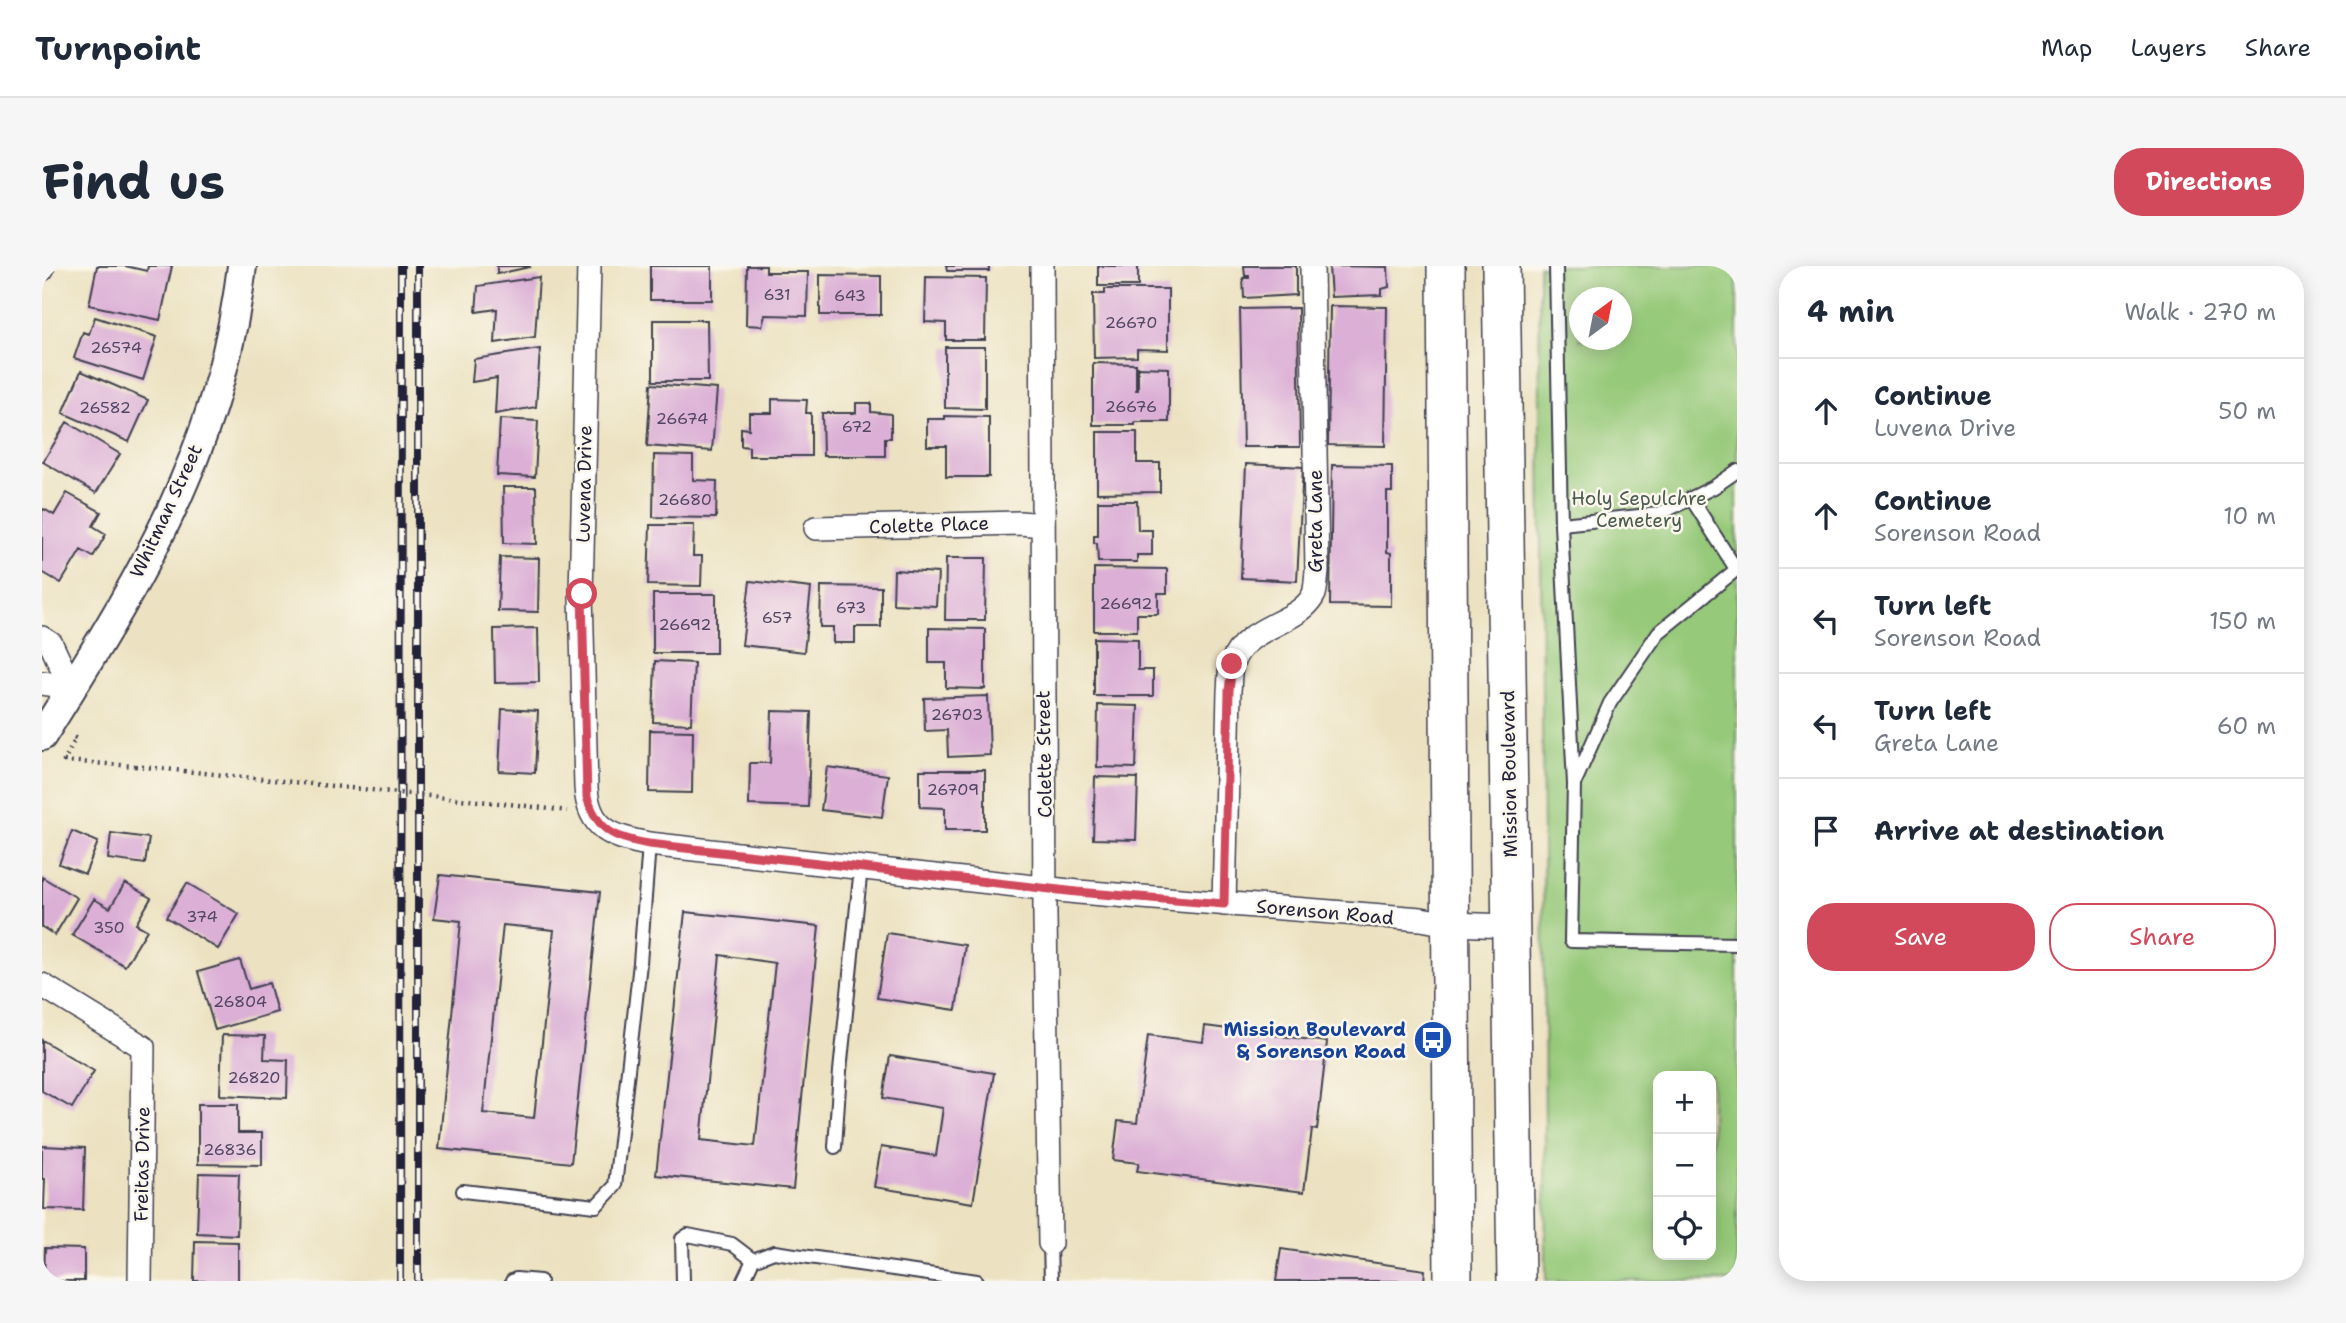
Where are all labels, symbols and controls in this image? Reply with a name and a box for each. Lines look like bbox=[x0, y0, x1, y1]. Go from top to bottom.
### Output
text: Turnpoint bbox=[35, 26, 201, 71]
text: Map bbox=[2041, 32, 2092, 64]
text: Layers bbox=[2130, 32, 2207, 64]
text: Share bbox=[2245, 32, 2311, 64]
button: Directions bbox=[2114, 148, 2304, 216]
text: Find us bbox=[42, 149, 225, 215]
house number: 631 bbox=[763, 284, 791, 305]
house number: 643 bbox=[834, 285, 866, 306]
north arrow bbox=[1569, 287, 1632, 350]
text: 4 min bbox=[1807, 291, 1894, 332]
text: Walk · 270 m bbox=[2124, 297, 2276, 327]
house number: 26670 bbox=[1105, 312, 1157, 333]
house number: 26574 bbox=[90, 337, 142, 358]
text: Continue bbox=[1874, 378, 1992, 413]
icon: ahead bbox=[1807, 392, 1845, 430]
house number: 26676 bbox=[1105, 396, 1157, 417]
text: 50 m bbox=[2218, 396, 2276, 426]
house number: 26582 bbox=[79, 397, 131, 418]
house number: 26674 bbox=[656, 408, 708, 429]
text: Luvena Drive bbox=[1874, 413, 2016, 443]
house number: 672 bbox=[842, 416, 872, 437]
street label: Luvena Drive bbox=[570, 425, 598, 543]
street label: Whitman Street bbox=[124, 440, 208, 582]
street label: Greta Lane bbox=[1303, 469, 1328, 573]
text: Continue bbox=[1874, 483, 1992, 518]
park label: Holy Sepulchre Cemetery bbox=[1571, 486, 1707, 533]
house number: 26680 bbox=[658, 489, 712, 510]
icon: ahead bbox=[1807, 497, 1845, 535]
text: 10 m bbox=[2223, 501, 2276, 531]
street label: Colette Place bbox=[869, 510, 989, 540]
text: Sorenson Road bbox=[1874, 518, 2041, 548]
route start bbox=[566, 578, 597, 609]
text: Turn left bbox=[1874, 588, 1991, 623]
house number: 26692 bbox=[1100, 593, 1152, 614]
house number: 673 bbox=[836, 597, 866, 618]
icon: left bbox=[1807, 602, 1845, 640]
text: 150 m bbox=[2209, 606, 2276, 636]
house number: 657 bbox=[762, 607, 792, 628]
house number: 26692 bbox=[659, 614, 711, 635]
text: Sorenson Road bbox=[1874, 623, 2041, 653]
route end bbox=[1216, 648, 1247, 679]
street label: Colette Street bbox=[1030, 690, 1058, 818]
street label: Mission Boulevard bbox=[1495, 690, 1523, 858]
text: Turn left bbox=[1874, 693, 1991, 728]
house number: 26703 bbox=[931, 704, 983, 725]
icon: left bbox=[1807, 707, 1845, 745]
text: 60 m bbox=[2217, 711, 2276, 741]
text: Greta Lane bbox=[1874, 728, 1999, 758]
house number: 26709 bbox=[927, 779, 979, 800]
icon: arrive bbox=[1807, 812, 1845, 850]
text: Arrive at destination bbox=[1874, 813, 2164, 848]
street label: Sorenson Road bbox=[1255, 894, 1395, 930]
button: Save bbox=[1807, 903, 2035, 971]
button: Share bbox=[2049, 903, 2276, 971]
house number: 374 bbox=[186, 906, 218, 927]
house number: 350 bbox=[93, 917, 125, 938]
house number: 26804 bbox=[213, 991, 267, 1012]
place label: Mission Boulevard & Sorenson Road bbox=[1224, 1017, 1406, 1064]
bus stop icon: Mission Boulevard & Sorenson Road bbox=[1412, 1019, 1454, 1061]
house number: 26820 bbox=[227, 1067, 281, 1088]
map controls bbox=[1653, 1071, 1716, 1260]
button: + bbox=[1653, 1071, 1716, 1134]
street label: Freitas Drive bbox=[128, 1106, 156, 1222]
button: − bbox=[1653, 1134, 1716, 1197]
house number: 26836 bbox=[203, 1139, 257, 1160]
button: locate bbox=[1653, 1197, 1716, 1260]

